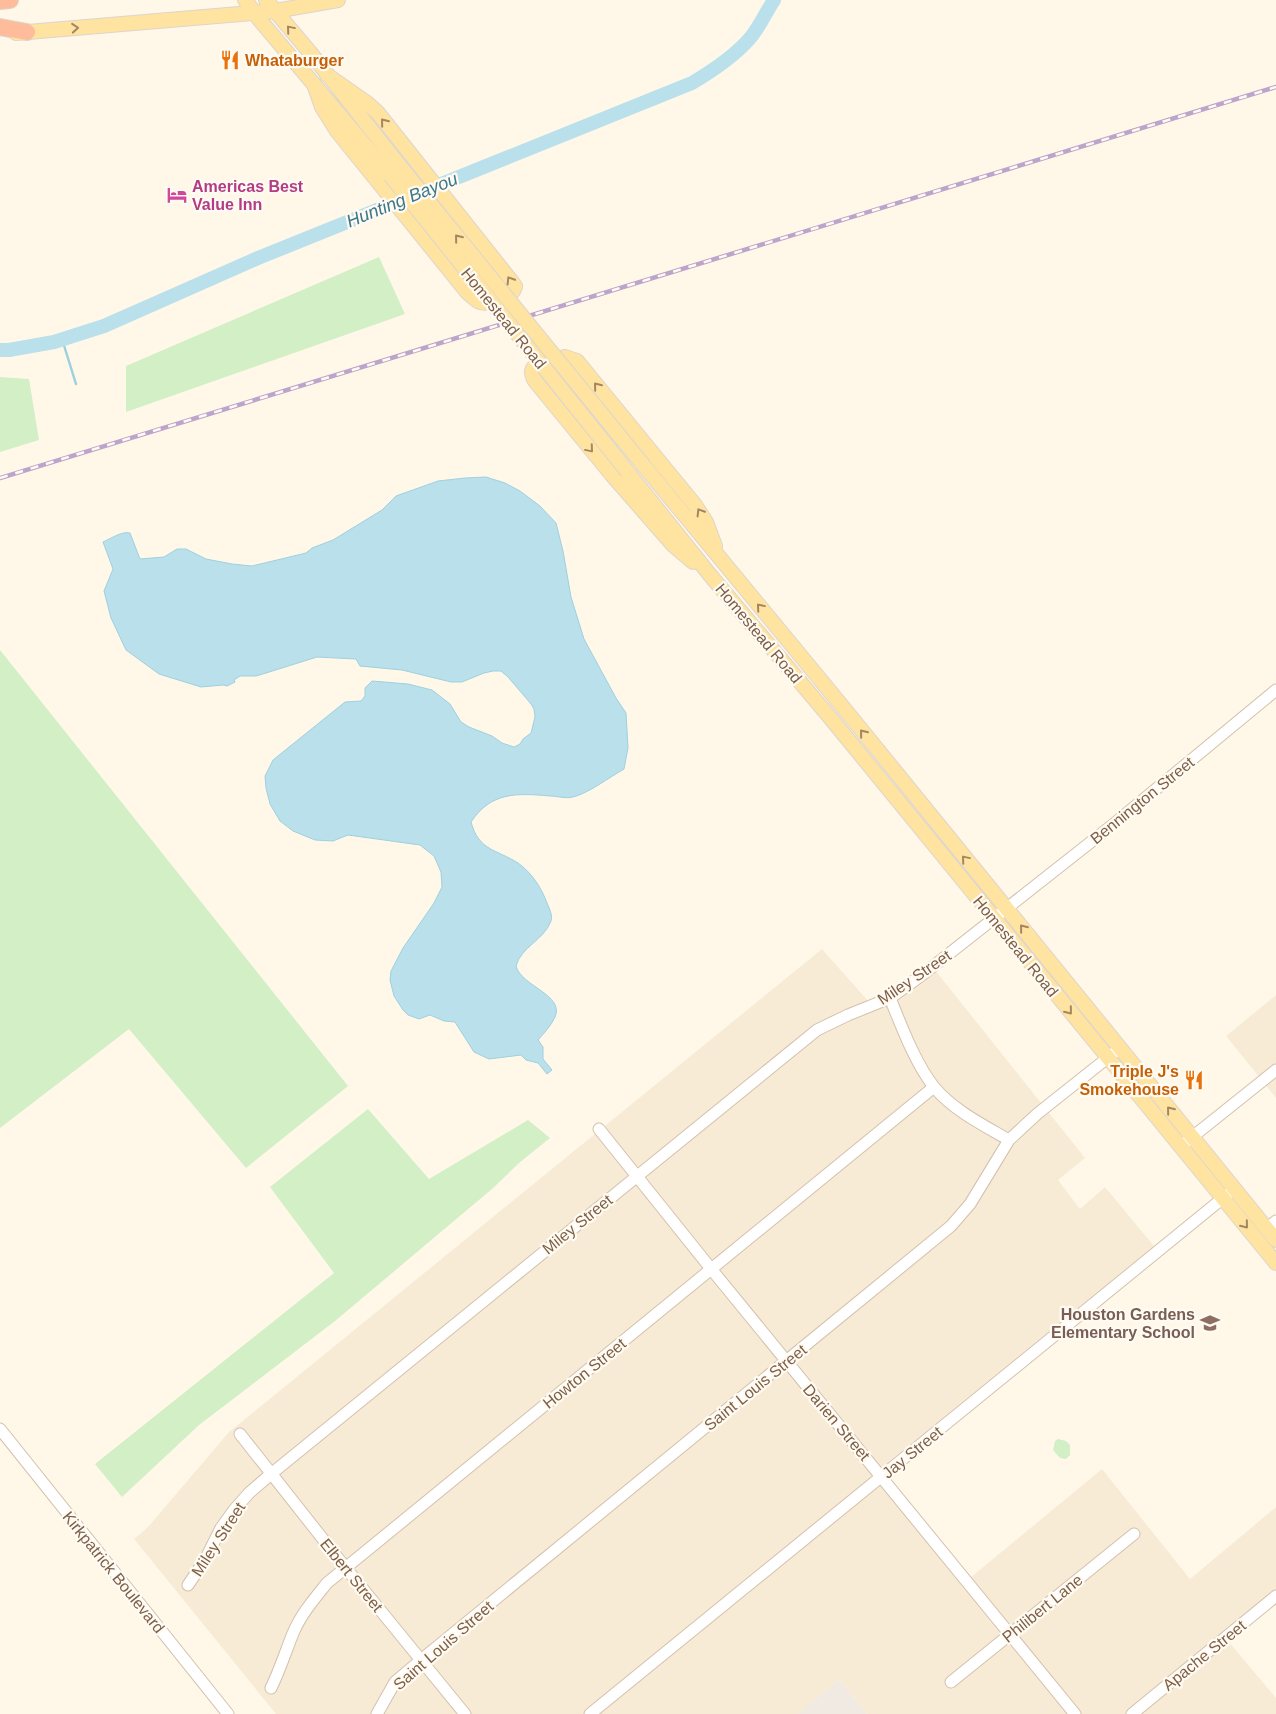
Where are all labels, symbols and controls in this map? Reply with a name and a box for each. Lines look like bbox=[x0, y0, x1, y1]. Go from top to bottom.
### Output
one-way arrow bbox=[72, 22, 80, 33]
one-way arrow bbox=[287, 26, 296, 35]
restaurant icon: Whataburger bbox=[219, 49, 241, 71]
place label: Whataburger bbox=[245, 52, 344, 69]
one-way arrow bbox=[381, 118, 390, 127]
water label: Hunting Bayou bbox=[344, 169, 460, 231]
place label: Americas Best Value Inn bbox=[192, 178, 304, 213]
hotel icon: Americas Best Value Inn bbox=[166, 184, 188, 206]
one-way arrow bbox=[456, 235, 464, 244]
street label: Homestead Road bbox=[458, 265, 549, 372]
one-way arrow bbox=[506, 276, 516, 285]
one-way arrow bbox=[595, 383, 603, 392]
one-way arrow bbox=[585, 443, 594, 452]
one-way arrow bbox=[696, 508, 706, 517]
street label: Homestead Road bbox=[712, 580, 805, 686]
one-way arrow bbox=[758, 604, 766, 613]
one-way arrow bbox=[861, 730, 869, 739]
street label: Bennington Street bbox=[1087, 753, 1198, 847]
one-way arrow bbox=[963, 856, 971, 865]
street label: Homestead Road bbox=[970, 893, 1061, 1000]
one-way arrow bbox=[1019, 925, 1028, 934]
street label: Miley Street bbox=[875, 946, 955, 1008]
one-way arrow bbox=[1064, 1005, 1072, 1014]
place label: Triple J's Smokehouse bbox=[1079, 1063, 1179, 1098]
restaurant icon: Triple J's Smokehouse bbox=[1183, 1069, 1205, 1091]
one-way arrow bbox=[1168, 1107, 1176, 1116]
street label: Miley Street bbox=[539, 1191, 616, 1258]
one-way arrow bbox=[1240, 1219, 1248, 1228]
place label: Houston Gardens Elementary School bbox=[1051, 1306, 1195, 1341]
school or university icon: Houston Gardens Elementary School bbox=[1199, 1312, 1221, 1334]
street label: Howton Street bbox=[540, 1335, 629, 1412]
street label: Saint Louis Street bbox=[701, 1341, 810, 1434]
street label: Darien Street bbox=[800, 1381, 874, 1464]
street label: Jay Street bbox=[879, 1423, 946, 1482]
street label: Miley Street bbox=[188, 1499, 249, 1579]
street label: Kirkpatrick Boulevard bbox=[59, 1508, 168, 1636]
street label: Elbert Street bbox=[317, 1535, 387, 1616]
street label: Philibert Lane bbox=[999, 1571, 1086, 1646]
street label: Saint Louis Street bbox=[390, 1597, 497, 1693]
street label: Apache Street bbox=[1160, 1617, 1249, 1694]

